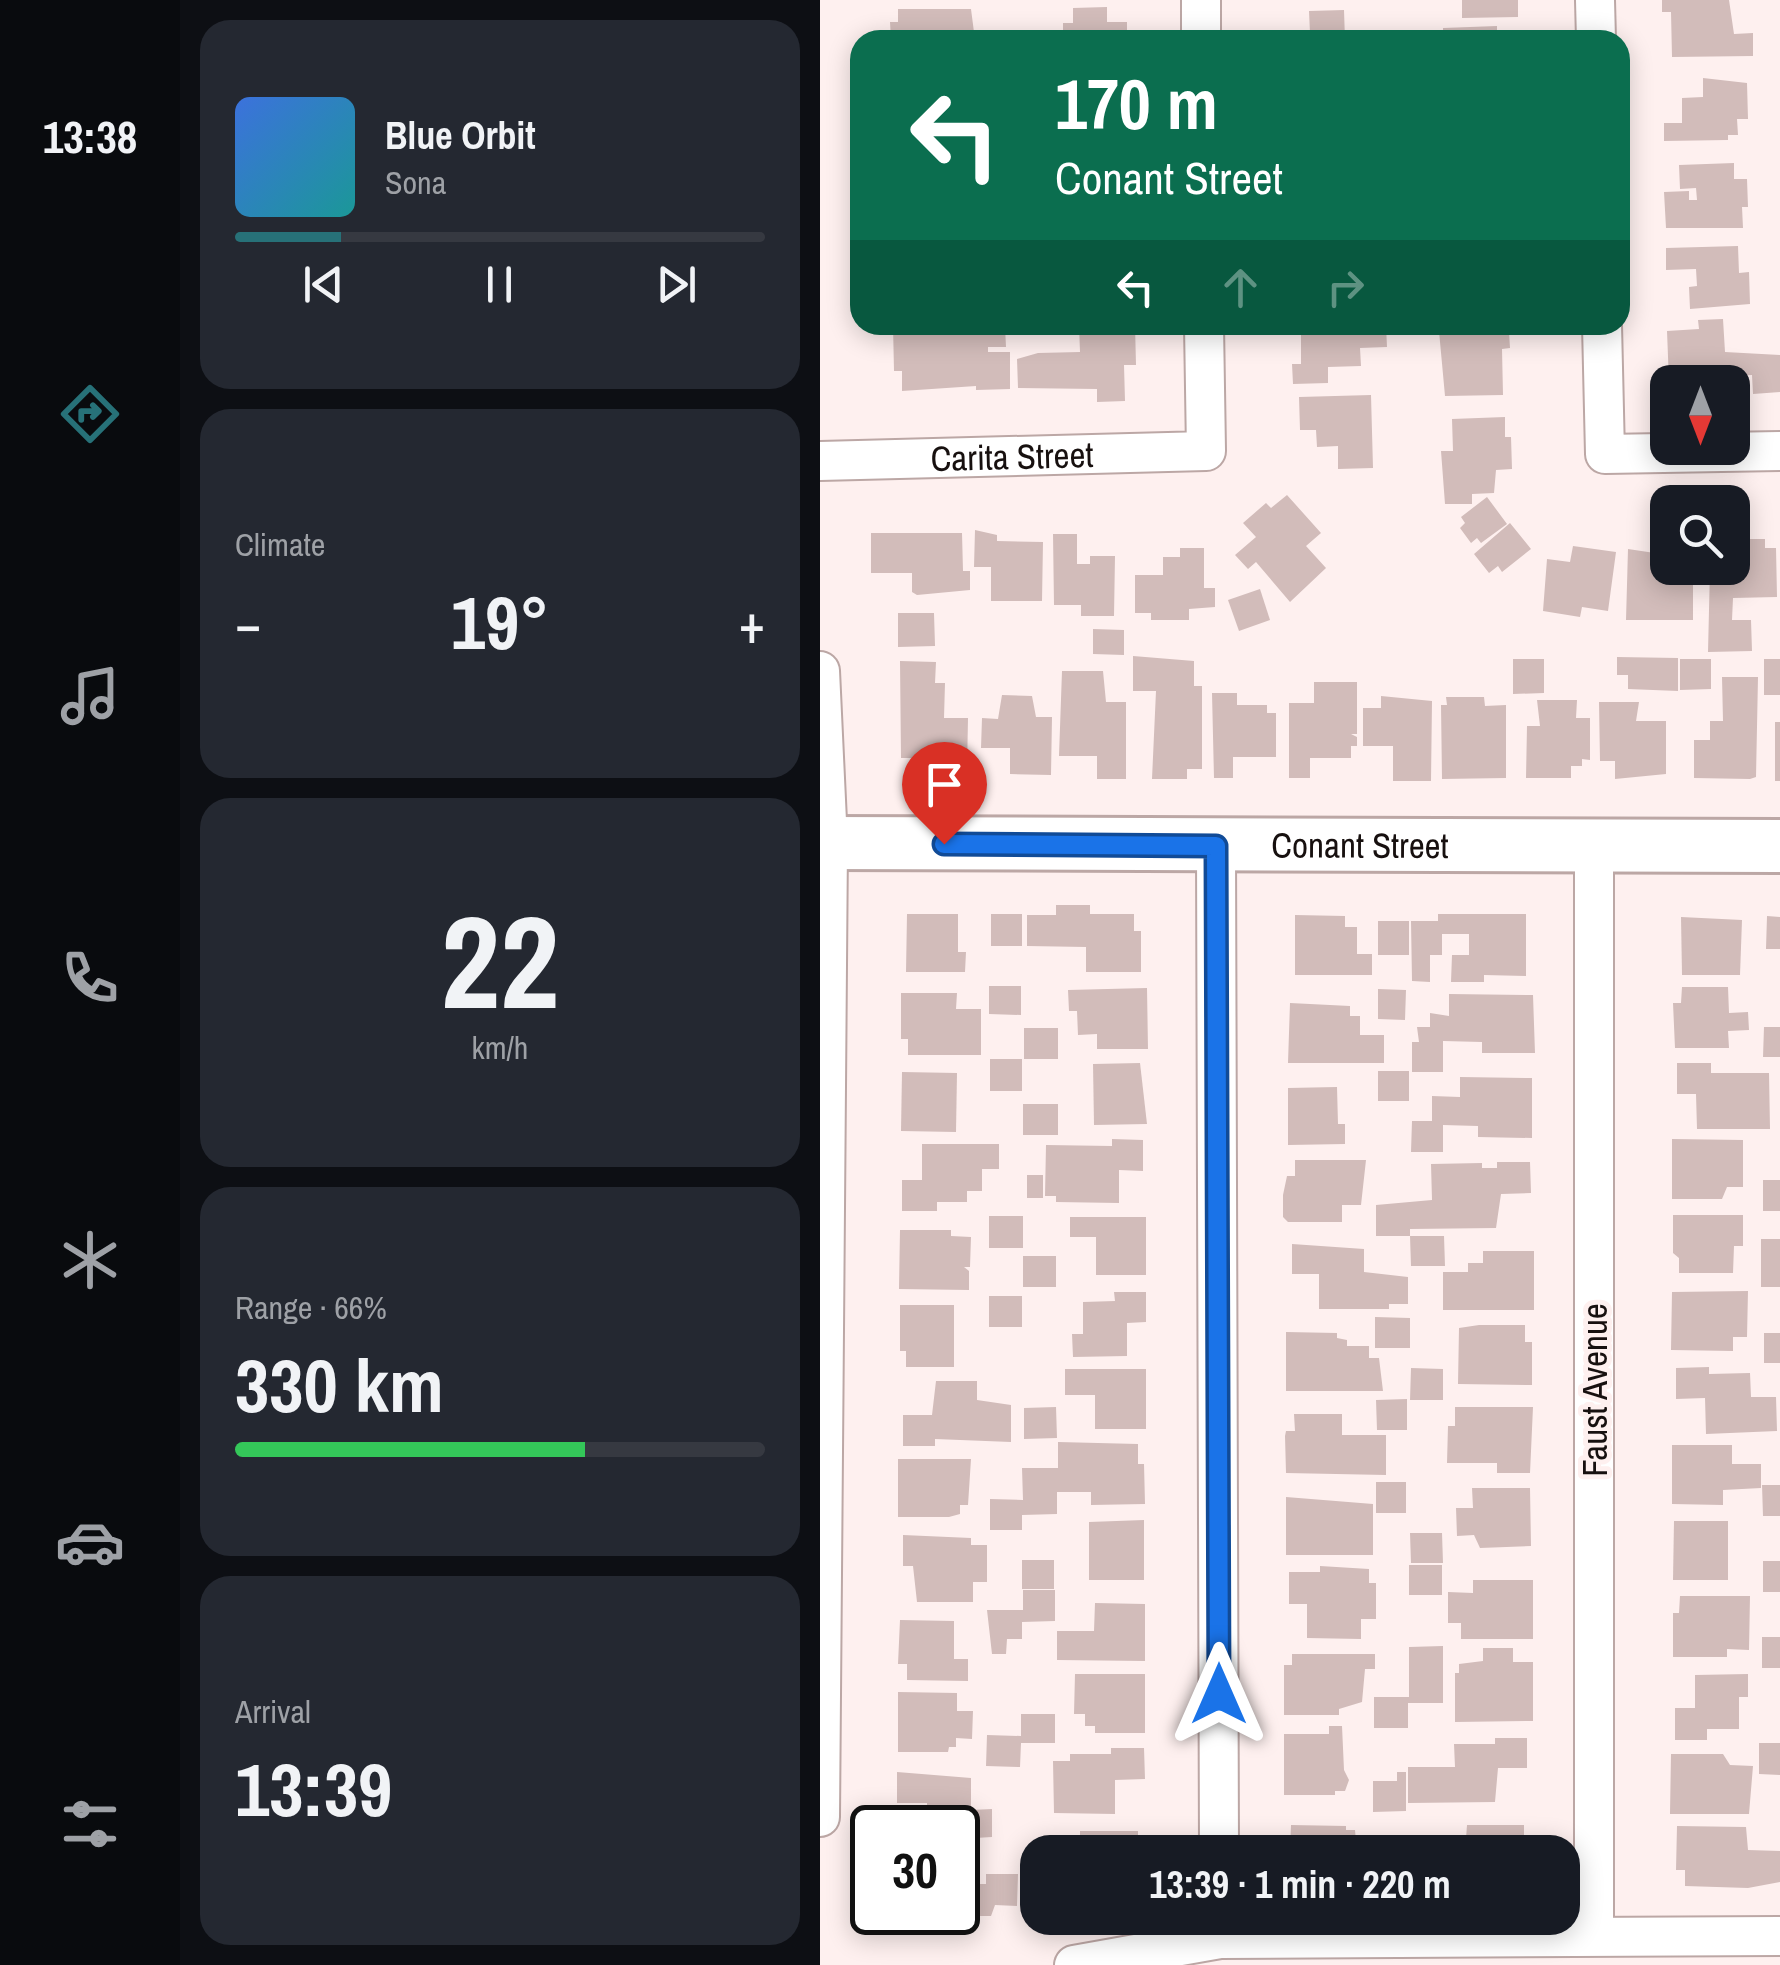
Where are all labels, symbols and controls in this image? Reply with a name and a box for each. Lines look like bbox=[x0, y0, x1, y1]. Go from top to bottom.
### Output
text: 170 m bbox=[1055, 57, 1218, 151]
icon: left bbox=[890, 70, 1020, 200]
text: 13:38 bbox=[43, 106, 137, 167]
text: Blue Orbit bbox=[385, 110, 536, 161]
text: Conant Street bbox=[1055, 147, 1283, 208]
text: Sona bbox=[385, 161, 446, 204]
icon: previous bbox=[296, 257, 351, 312]
icon: pause bbox=[472, 257, 527, 312]
icon: next bbox=[649, 257, 704, 312]
icon: left bbox=[1108, 260, 1163, 315]
icon: ahead bbox=[1213, 260, 1268, 315]
icon: right bbox=[1318, 260, 1373, 315]
north arrow bbox=[1650, 365, 1750, 465]
map controls bbox=[1650, 365, 1750, 585]
icon: directions bbox=[55, 379, 125, 449]
street label: Carita Street bbox=[930, 430, 1094, 482]
button: search bbox=[1650, 485, 1750, 585]
text: Climate bbox=[235, 523, 325, 566]
text: 19° bbox=[451, 571, 549, 672]
text: − bbox=[235, 586, 261, 660]
text: + bbox=[739, 586, 765, 660]
icon: music bbox=[55, 661, 125, 731]
pin bbox=[902, 742, 987, 845]
icon: arrive bbox=[917, 757, 972, 812]
street label: Conant Street bbox=[1271, 821, 1449, 868]
text: 22 bbox=[441, 873, 559, 1049]
icon: phone bbox=[55, 943, 125, 1013]
text: km/h bbox=[472, 1026, 528, 1069]
icon: climate bbox=[55, 1225, 125, 1295]
text: Range · 66% bbox=[235, 1286, 387, 1329]
street label: Faust Avenue bbox=[1571, 1303, 1618, 1477]
text: 330 km bbox=[235, 1334, 444, 1435]
icon: car bbox=[55, 1507, 125, 1577]
position arrow bbox=[1167, 1642, 1271, 1746]
text: Arrival bbox=[235, 1690, 311, 1733]
text: 13:39 bbox=[235, 1738, 392, 1839]
icon: filters bbox=[55, 1789, 125, 1859]
speed limit sign: 30 bbox=[850, 1805, 980, 1935]
text: 13:39 · 1 min · 220 m bbox=[1149, 1859, 1451, 1910]

